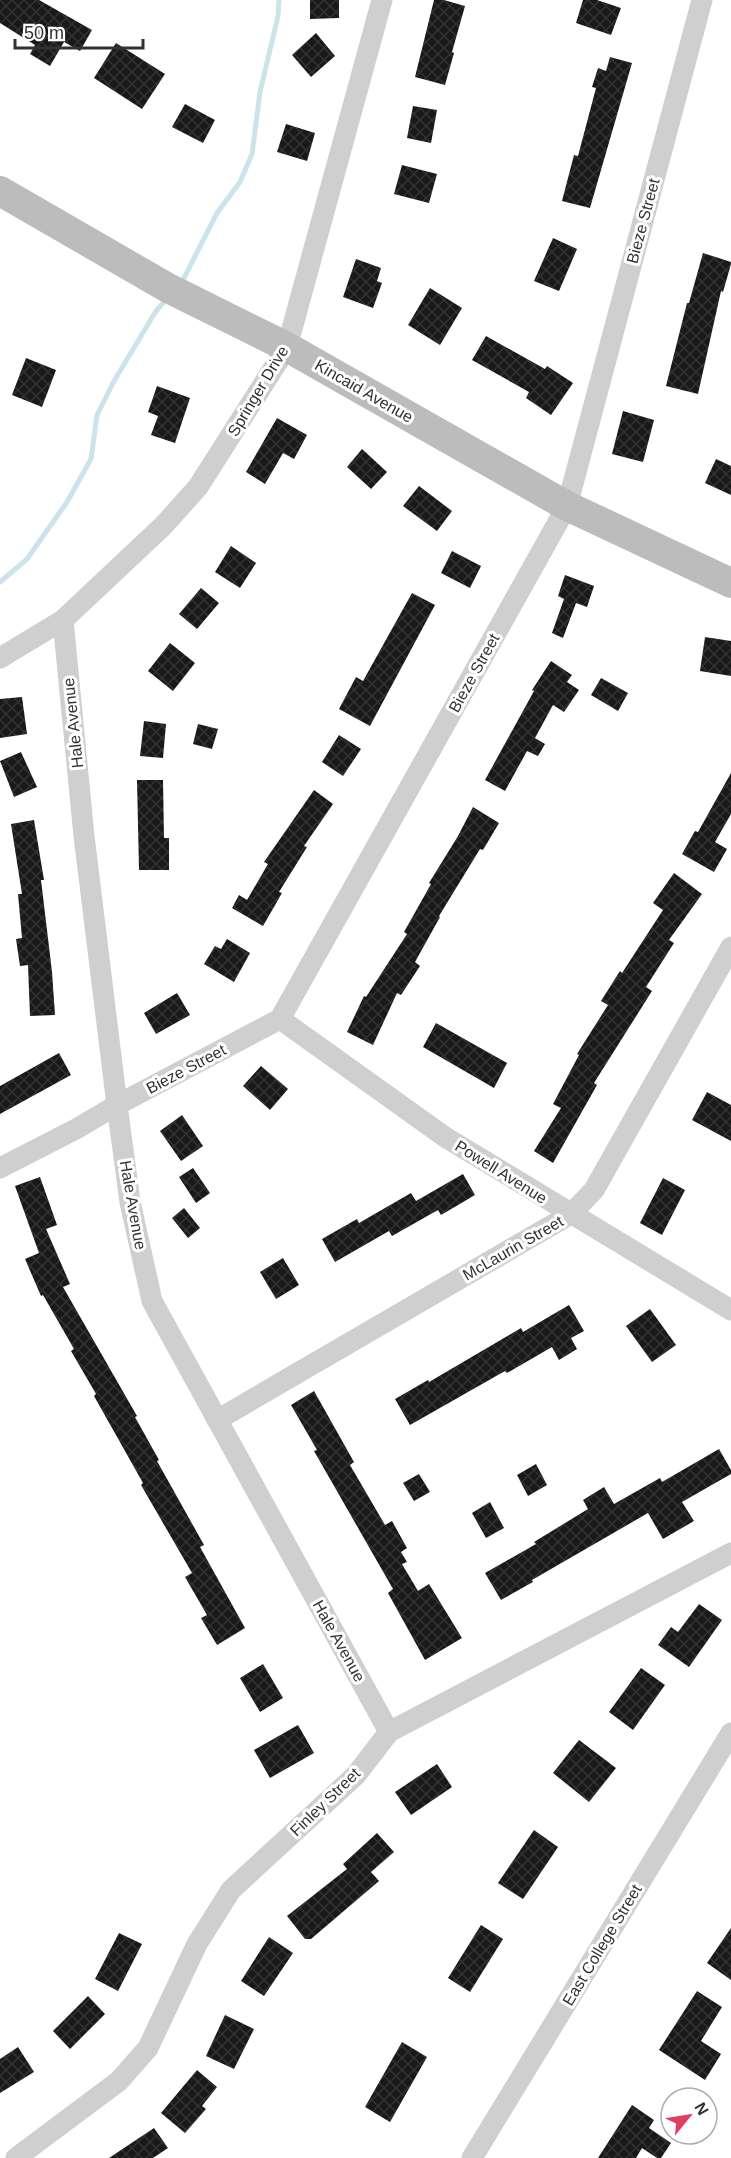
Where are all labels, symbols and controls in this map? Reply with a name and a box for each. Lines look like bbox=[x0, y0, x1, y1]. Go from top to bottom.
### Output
scale bar bbox=[15, 12, 142, 50]
text: 50 m bbox=[24, 23, 64, 43]
street label: Bieze Street bbox=[624, 176, 663, 265]
street label: Springer Drive bbox=[224, 343, 292, 439]
street label: Kincaid Avenue bbox=[312, 356, 416, 426]
street label: Bieze Street bbox=[445, 630, 503, 715]
street label: Hale Avenue bbox=[60, 677, 86, 769]
street label: Bieze Street bbox=[144, 1041, 229, 1097]
street label: Powell Avenue bbox=[452, 1137, 550, 1207]
street label: Hale Avenue bbox=[117, 1159, 149, 1251]
street label: McLaurin Street bbox=[460, 1212, 567, 1284]
street label: Hale Avenue bbox=[310, 1597, 368, 1685]
street label: Finley Street bbox=[287, 1764, 364, 1839]
street label: East College Street bbox=[559, 1881, 645, 2008]
north arrow bbox=[659, 2086, 719, 2146]
text: N bbox=[691, 2099, 712, 2118]

